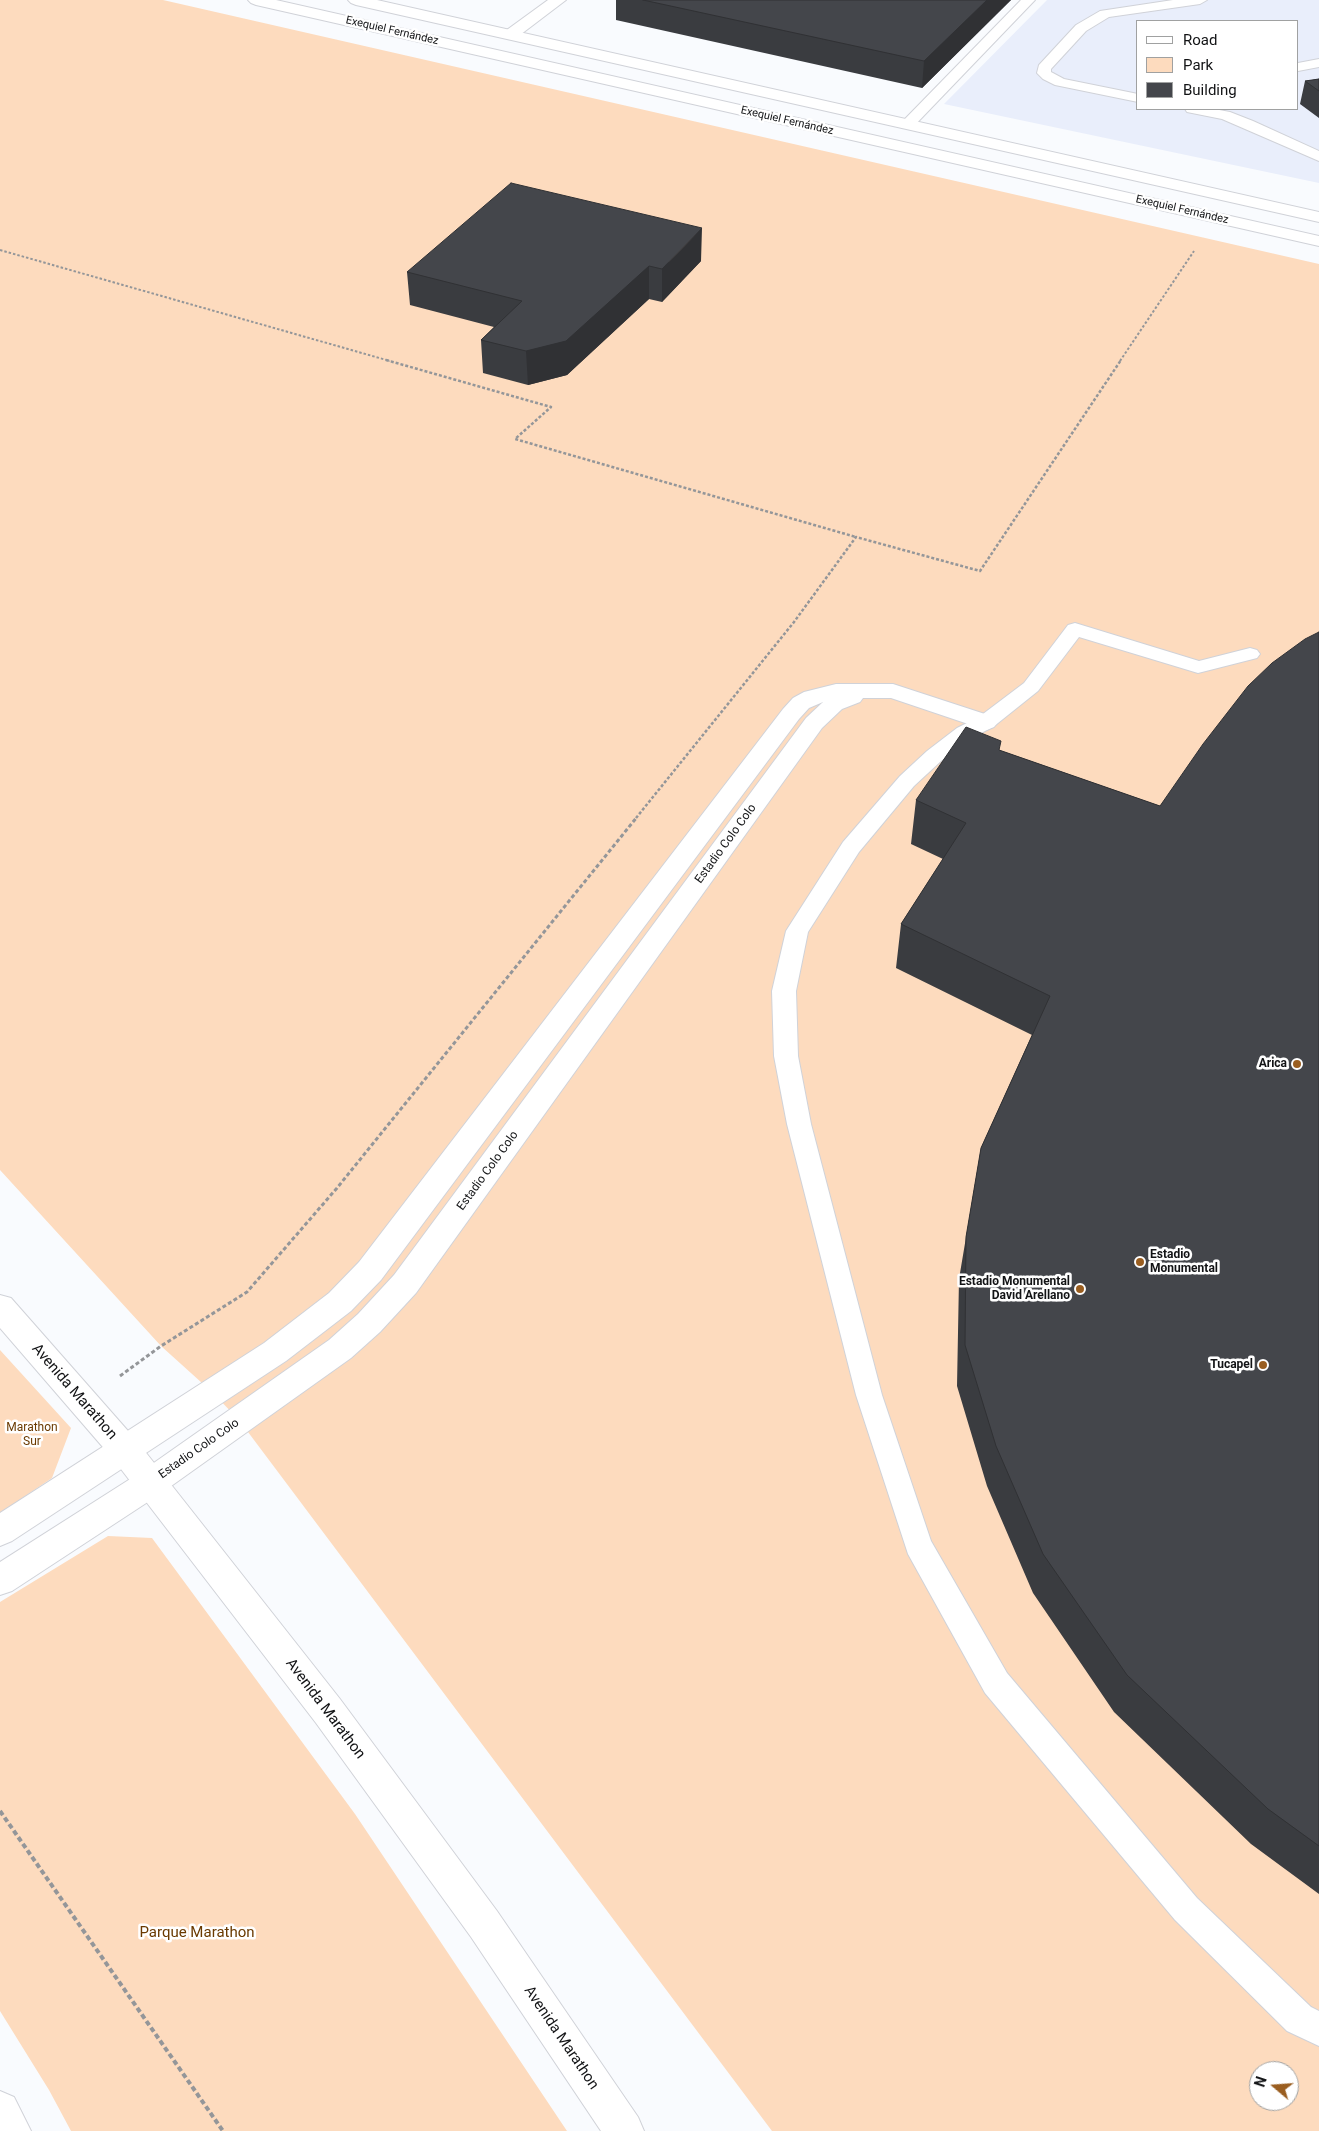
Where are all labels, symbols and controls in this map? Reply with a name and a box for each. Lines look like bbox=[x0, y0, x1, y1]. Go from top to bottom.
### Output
street label: Exequiel Fernández bbox=[344, 14, 440, 48]
legend bbox=[1136, 20, 1299, 110]
text: Road bbox=[1183, 31, 1217, 49]
text: Park bbox=[1183, 56, 1213, 74]
text: Building bbox=[1183, 81, 1237, 99]
street label: Exequiel Fernández bbox=[739, 104, 835, 138]
street label: Exequiel Fernández bbox=[1134, 193, 1230, 227]
street label: Estadio Colo Colo bbox=[692, 801, 760, 887]
place label: Arica bbox=[1259, 1057, 1287, 1071]
marker: Arica bbox=[1291, 1058, 1303, 1070]
street label: Estadio Colo Colo bbox=[454, 1128, 522, 1214]
place label: Estadio Monumental bbox=[1150, 1248, 1218, 1276]
marker: Estadio Monumental bbox=[1134, 1256, 1146, 1268]
place label: Estadio Monumental David Arellano bbox=[959, 1275, 1070, 1303]
marker: Estadio Monumental David Arellano bbox=[1074, 1283, 1086, 1295]
street label: Avenida Marathon bbox=[28, 1340, 120, 1444]
place label: Tucapel bbox=[1210, 1358, 1253, 1372]
marker: Tucapel bbox=[1257, 1359, 1269, 1371]
street label: Estadio Colo Colo bbox=[156, 1416, 242, 1482]
park label: Marathon Sur bbox=[6, 1421, 58, 1449]
street label: Avenida Marathon bbox=[281, 1655, 369, 1763]
park label: Parque Marathon bbox=[139, 1924, 255, 1942]
street label: Avenida Marathon bbox=[520, 1983, 602, 2093]
north arrow bbox=[1249, 2061, 1299, 2111]
text: N bbox=[1252, 2075, 1270, 2089]

